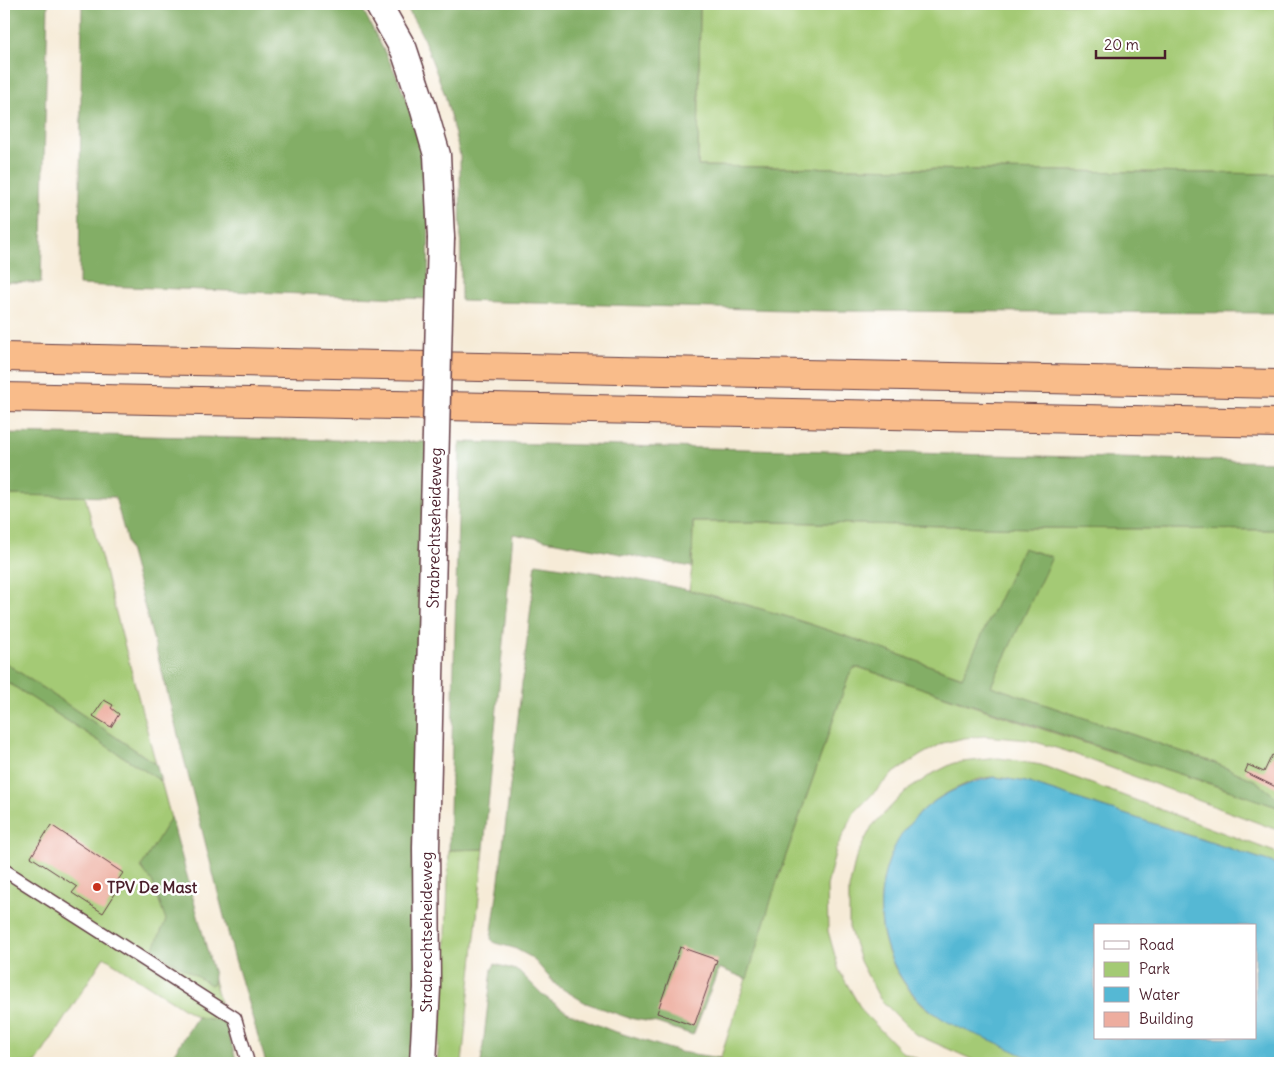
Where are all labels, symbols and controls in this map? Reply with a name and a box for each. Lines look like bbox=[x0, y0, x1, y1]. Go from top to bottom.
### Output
scale bar bbox=[1096, 28, 1165, 60]
text: 20 m bbox=[1104, 35, 1139, 54]
street label: Strabrechtseheideweg bbox=[423, 447, 445, 609]
street label: Strabrechtseheideweg bbox=[416, 851, 436, 1013]
place label: TPV De Mast bbox=[107, 877, 198, 897]
marker: TPV De Mast bbox=[91, 881, 103, 893]
legend bbox=[1094, 924, 1256, 1040]
text: Road bbox=[1139, 935, 1174, 954]
text: Park bbox=[1139, 959, 1170, 978]
text: Water bbox=[1139, 985, 1180, 1004]
text: Building bbox=[1139, 1009, 1194, 1028]

